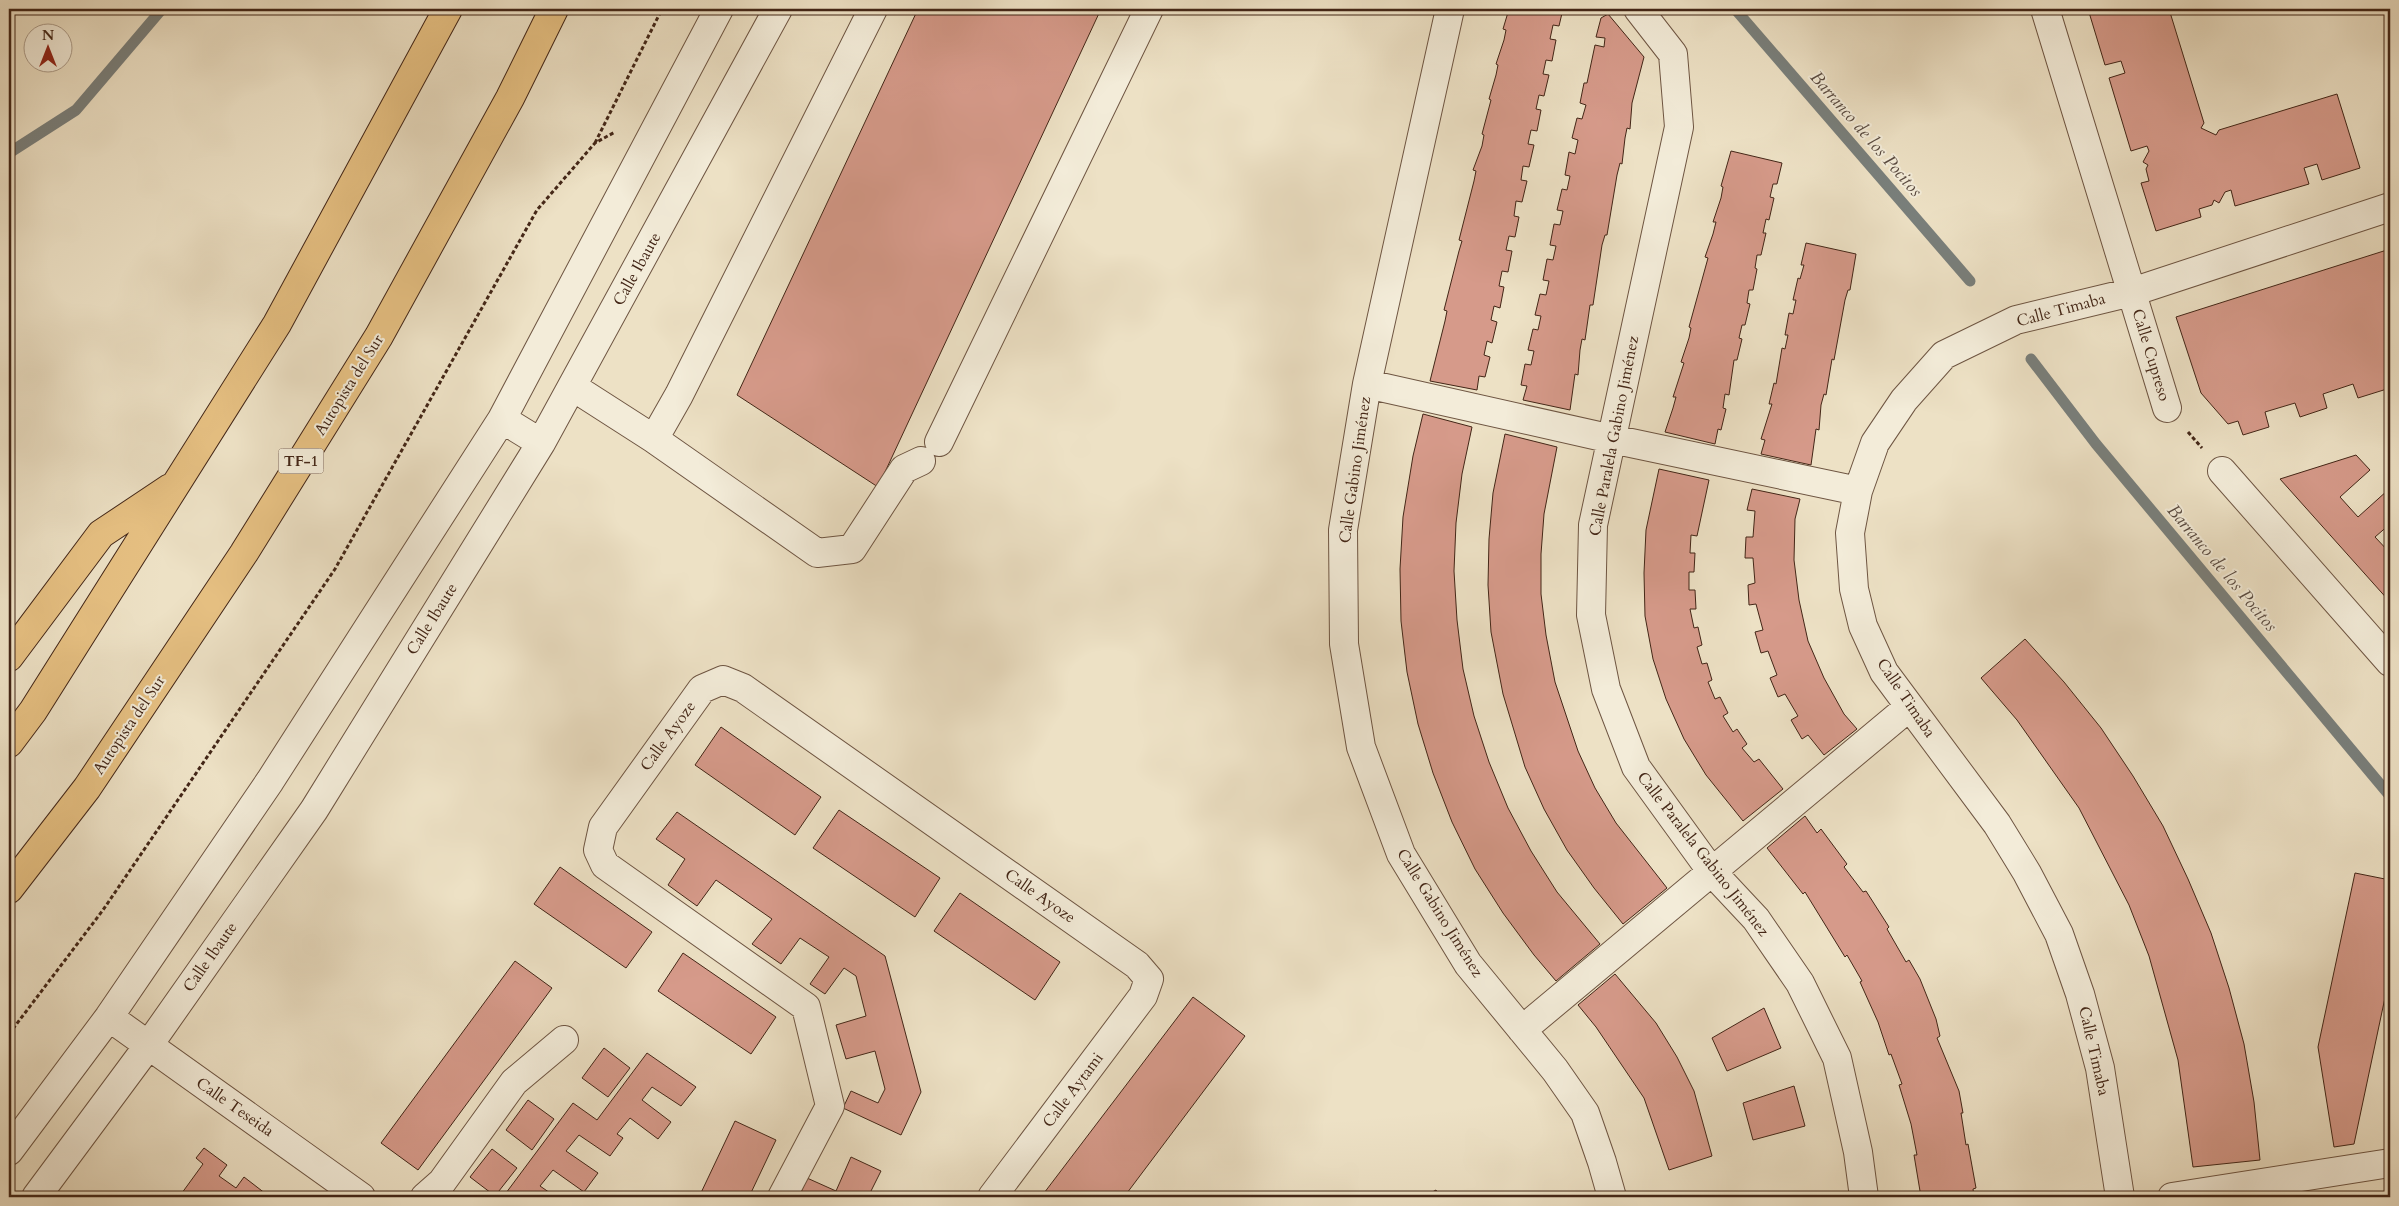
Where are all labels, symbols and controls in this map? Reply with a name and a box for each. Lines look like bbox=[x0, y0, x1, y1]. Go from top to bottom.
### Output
north arrow bbox=[22, 22, 72, 72]
text: N bbox=[42, 26, 54, 45]
water label: Barranco de los Pocitos bbox=[1804, 66, 1928, 202]
street label: Calle Ibaute bbox=[608, 228, 666, 310]
street label: Calle Timaba bbox=[2014, 288, 2108, 332]
street label: Calle Cupreso bbox=[2127, 306, 2176, 404]
street label: Autopista del Sur bbox=[309, 330, 389, 440]
street label: Calle Paralela Gabino Jiménez bbox=[1584, 334, 1644, 538]
street label: Calle Gabino Jiménez bbox=[1334, 395, 1376, 545]
road number: TF-1 bbox=[278, 448, 324, 474]
water label: Barranco de los Pocitos bbox=[2161, 499, 2283, 637]
street label: Calle Ibaute bbox=[401, 579, 463, 659]
street label: Calle Timaba bbox=[1871, 654, 1941, 742]
street label: Autopista del Sur bbox=[88, 671, 170, 779]
street label: Calle Ayoze bbox=[635, 696, 701, 776]
street label: Calle Paralela Gabino Jiménez bbox=[1632, 767, 1774, 941]
street label: Calle Gabino Jiménez bbox=[1392, 845, 1488, 981]
street label: Calle Ayoze bbox=[1000, 864, 1080, 928]
street label: Calle Ibaute bbox=[178, 918, 242, 996]
street label: Calle Timaba bbox=[2073, 1004, 2115, 1098]
street label: Calle Aytami bbox=[1038, 1048, 1109, 1132]
street label: Calle Teseida bbox=[192, 1072, 278, 1142]

